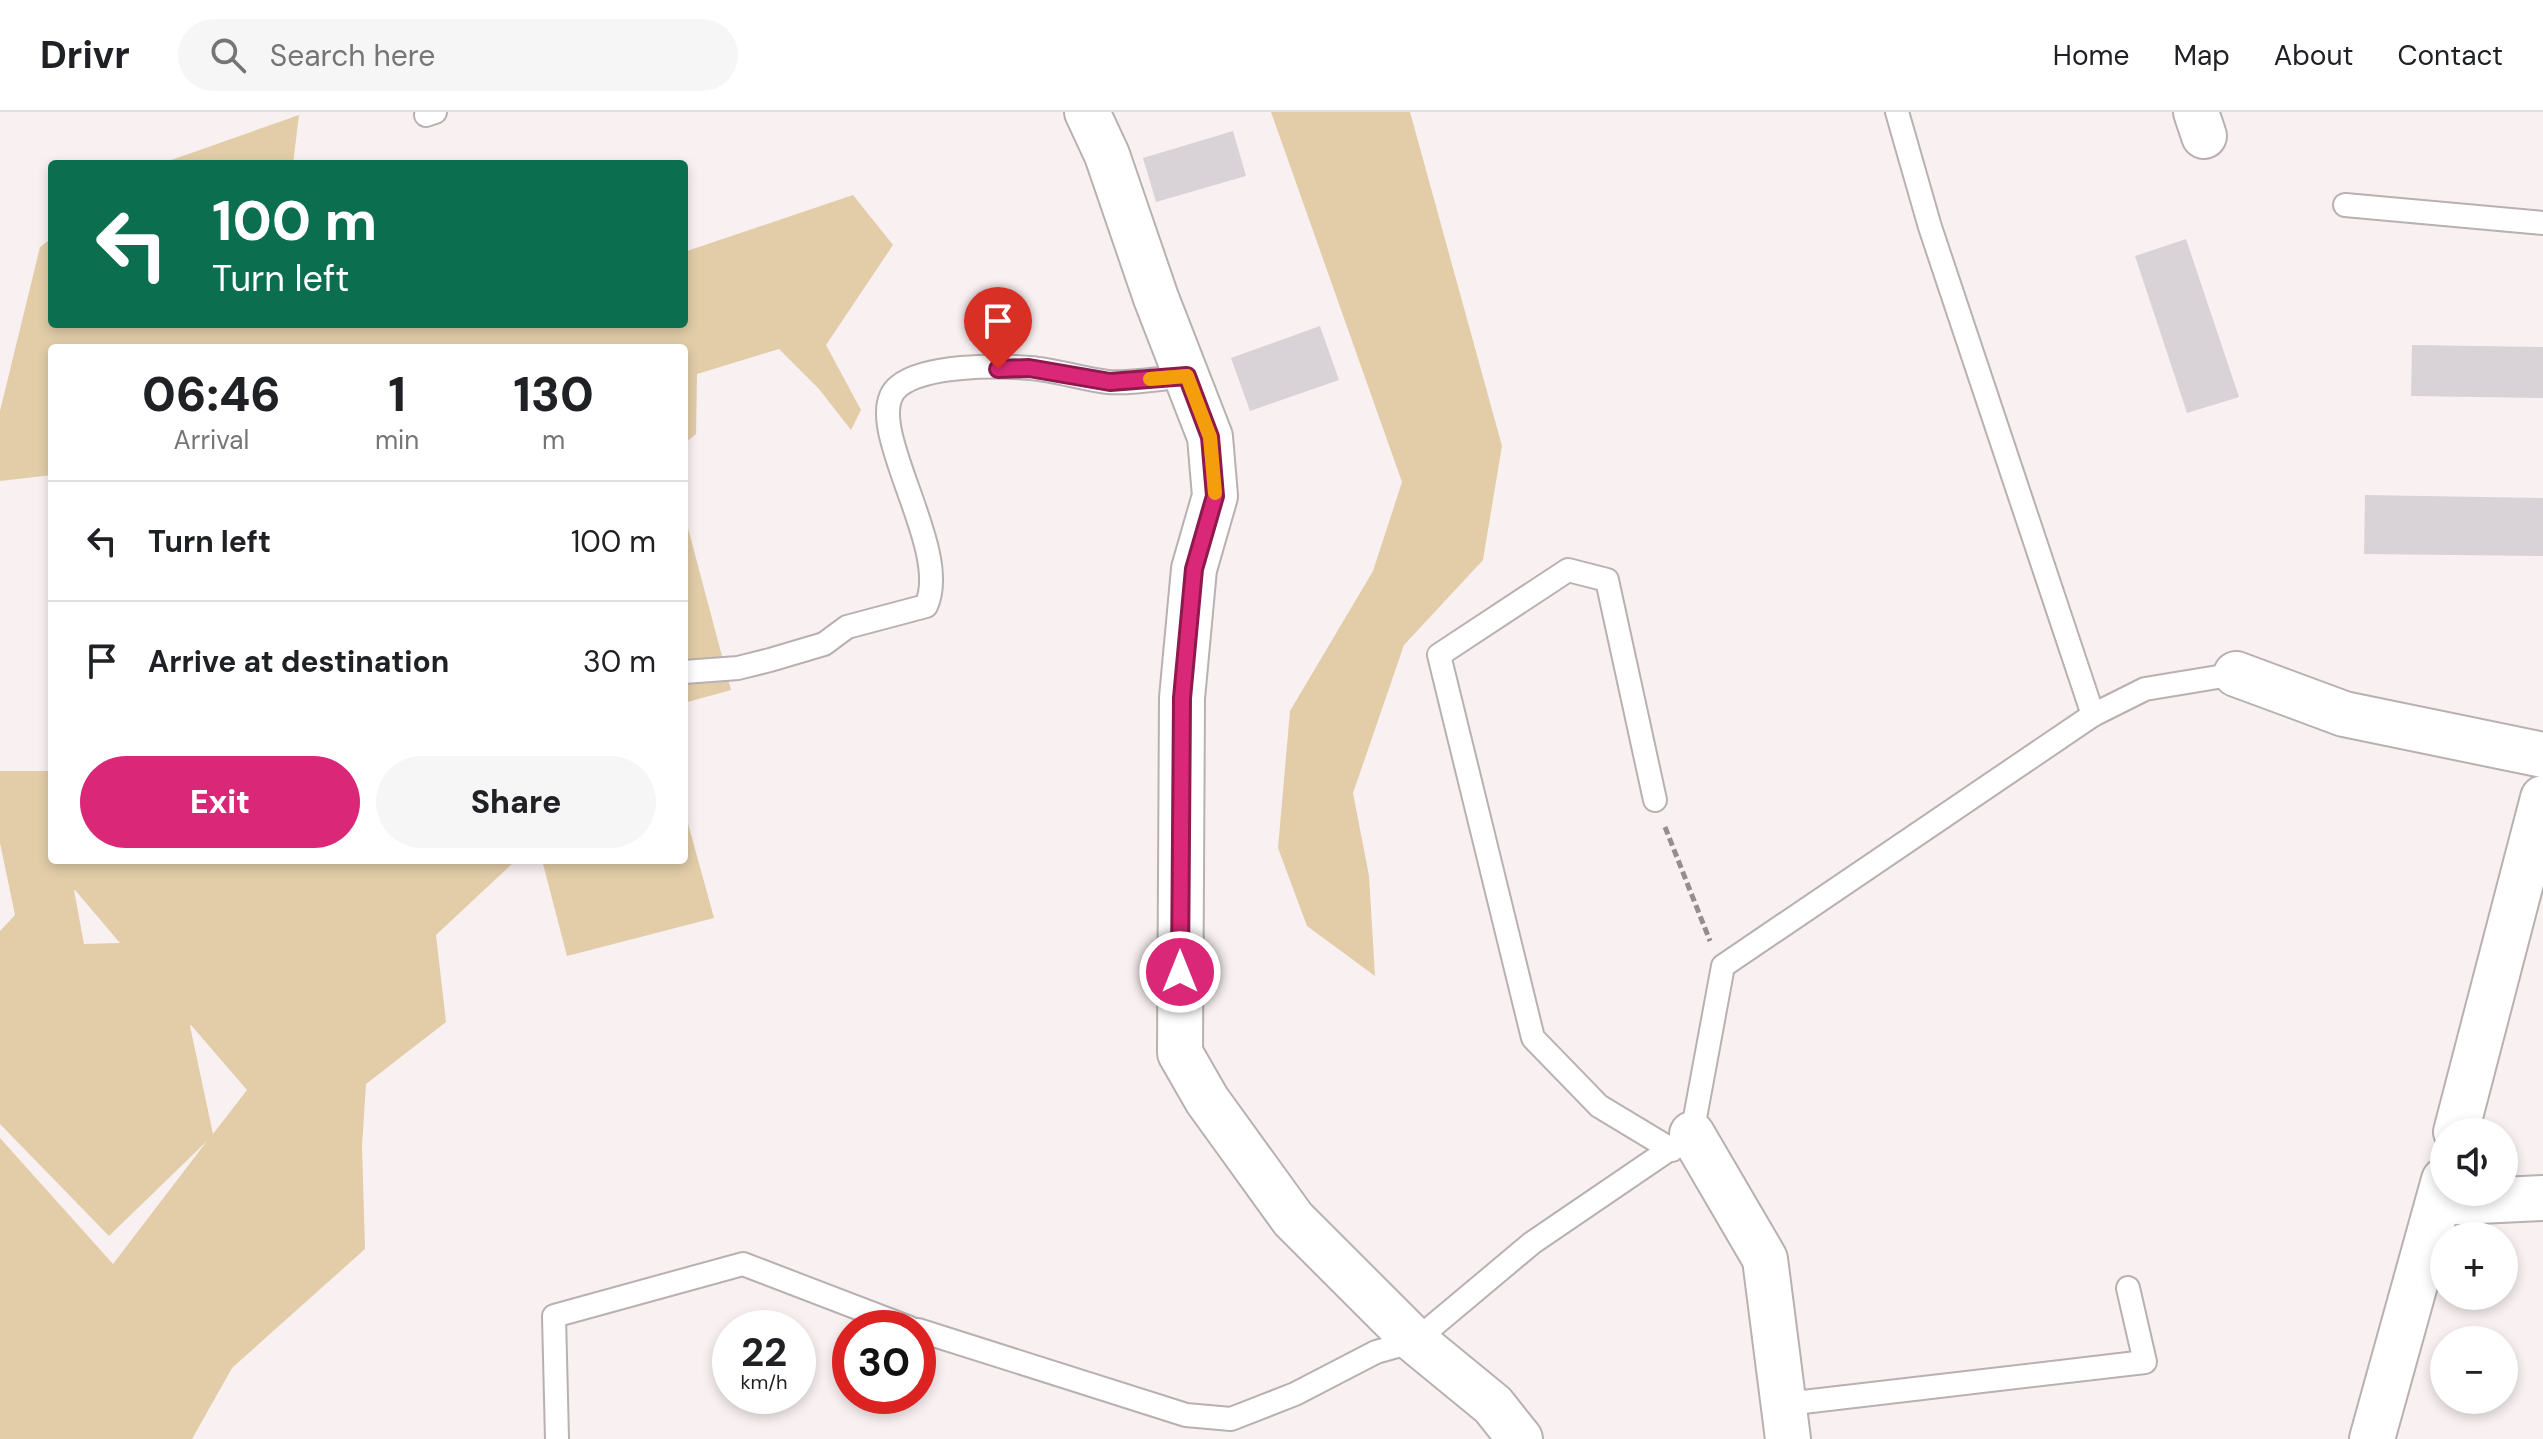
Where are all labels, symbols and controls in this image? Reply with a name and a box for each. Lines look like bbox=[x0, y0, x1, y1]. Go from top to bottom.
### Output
search box bbox=[178, 19, 738, 91]
text: Drivr bbox=[40, 30, 130, 80]
icon: search bbox=[206, 33, 250, 77]
text: Search here bbox=[270, 36, 435, 75]
text: Home bbox=[2053, 37, 2129, 74]
text: Map bbox=[2173, 37, 2230, 74]
text: About bbox=[2274, 37, 2353, 74]
text: Contact bbox=[2397, 37, 2503, 74]
text: 100 m bbox=[212, 184, 377, 257]
icon: left bbox=[80, 192, 184, 296]
text: Turn left bbox=[212, 255, 349, 302]
pin bbox=[964, 287, 1032, 369]
icon: arrive bbox=[976, 299, 1020, 343]
text: 06:46 bbox=[142, 363, 281, 426]
text: 1 bbox=[388, 363, 406, 426]
text: 130 bbox=[513, 363, 594, 426]
text: Arrival bbox=[174, 423, 249, 457]
text: min bbox=[375, 423, 419, 457]
text: m bbox=[542, 423, 565, 457]
icon: left bbox=[80, 519, 124, 563]
text: Turn left bbox=[148, 522, 271, 561]
text: 100 m bbox=[571, 522, 656, 561]
icon: arrive bbox=[80, 639, 124, 683]
text: Arrive at destination bbox=[148, 642, 449, 681]
text: 30 m bbox=[583, 642, 656, 681]
button: Exit bbox=[80, 756, 360, 848]
button: Share bbox=[376, 756, 656, 848]
position arrow bbox=[1138, 930, 1222, 1014]
map controls bbox=[2430, 1118, 2518, 1414]
button: sound bbox=[2430, 1118, 2518, 1206]
button: + bbox=[2430, 1222, 2518, 1310]
speed limit sign: 30 bbox=[832, 1310, 936, 1414]
text: 22 bbox=[741, 1326, 787, 1378]
button: − bbox=[2430, 1326, 2518, 1414]
text: km/h bbox=[740, 1369, 788, 1395]

